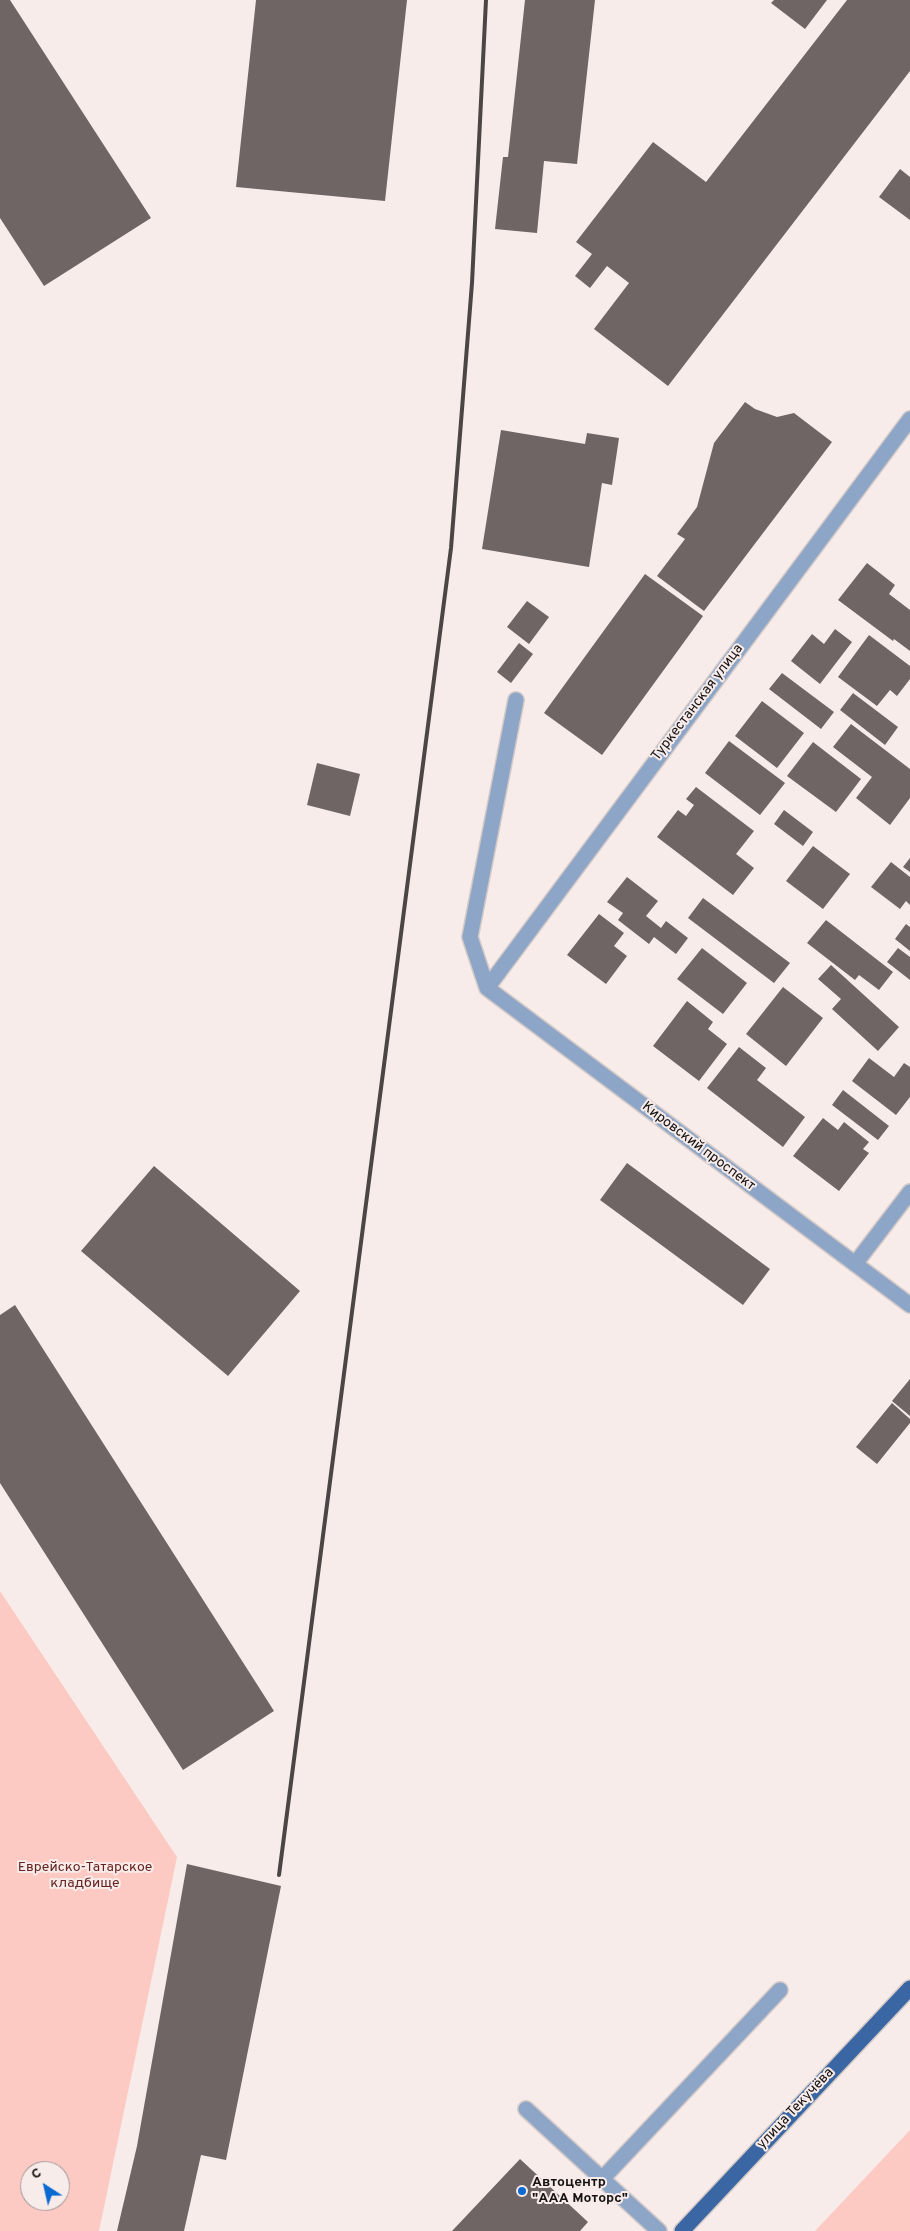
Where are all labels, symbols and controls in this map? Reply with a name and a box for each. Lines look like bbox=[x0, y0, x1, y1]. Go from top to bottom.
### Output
street label: Туркестанская улица bbox=[649, 641, 747, 765]
street label: Кировский проспект bbox=[638, 1099, 758, 1195]
park label: Еврейско-Татарское кладбище bbox=[18, 1860, 152, 1892]
street label: улица Текучёва bbox=[754, 2065, 838, 2153]
north arrow bbox=[20, 2161, 70, 2211]
text: С bbox=[28, 2165, 45, 2184]
place label: Автоцентр "ААА Моторс" bbox=[532, 2175, 628, 2208]
marker: Автоцентр "ААА Моторс" bbox=[516, 2185, 528, 2197]

